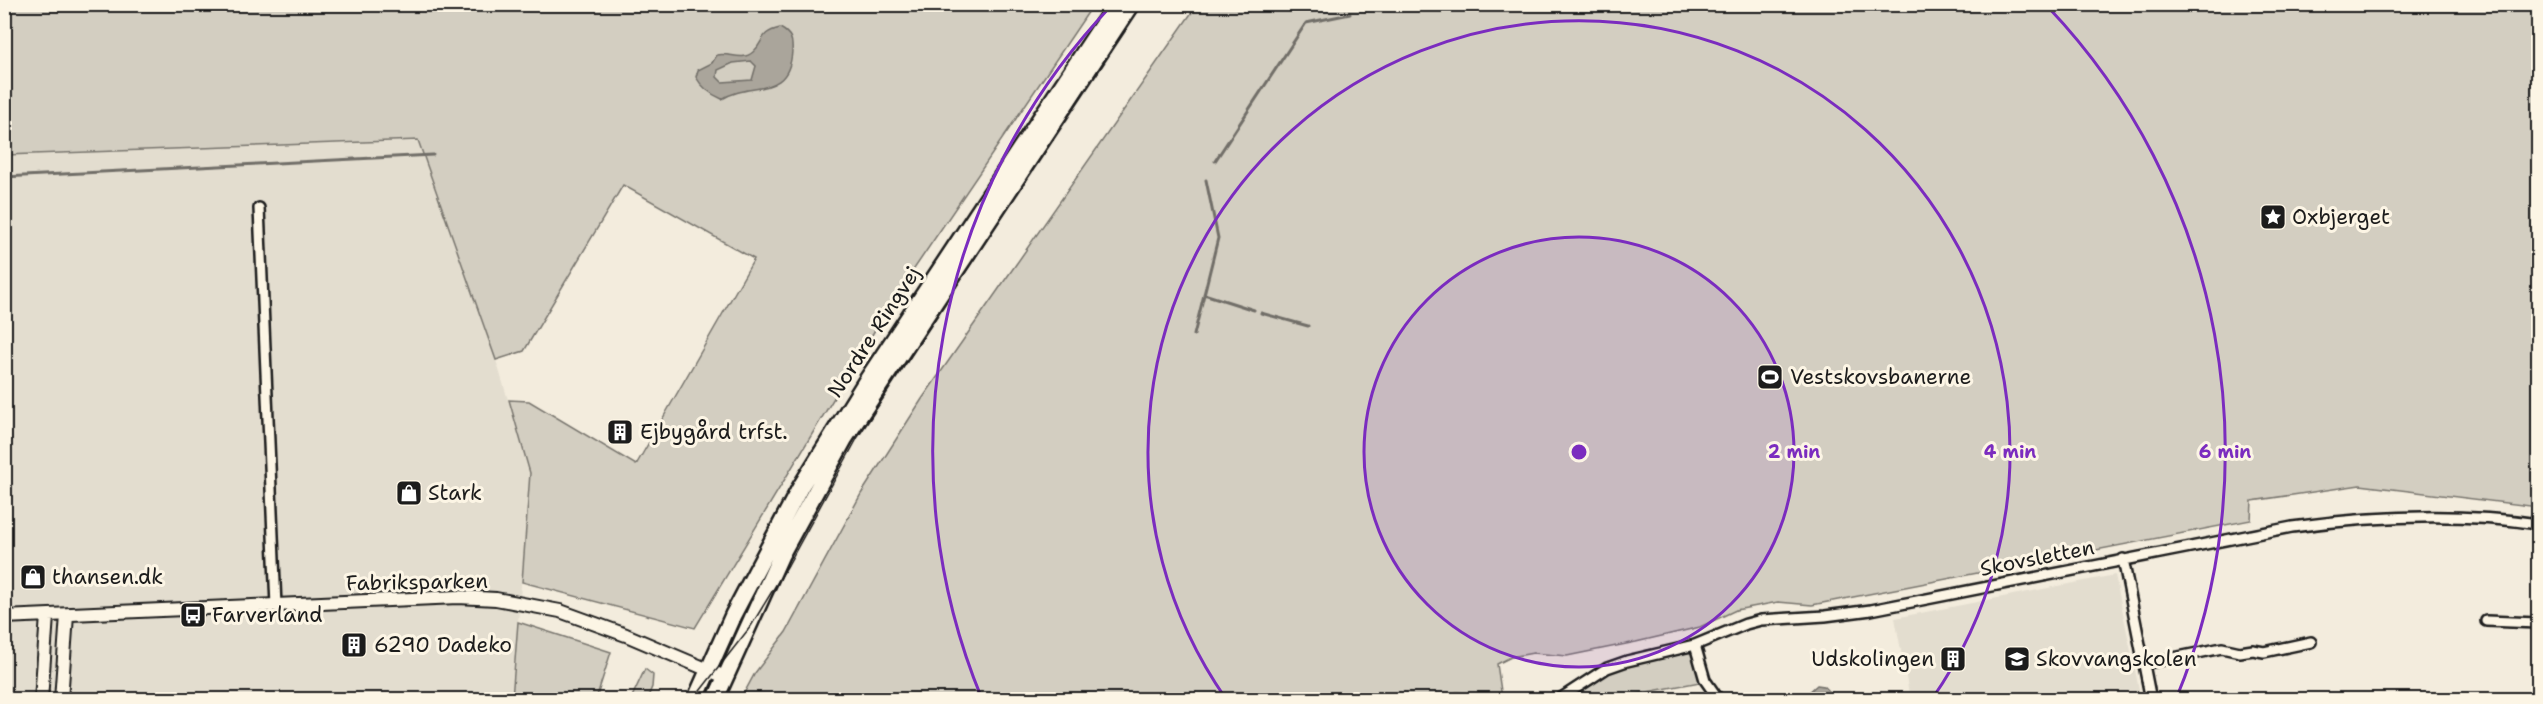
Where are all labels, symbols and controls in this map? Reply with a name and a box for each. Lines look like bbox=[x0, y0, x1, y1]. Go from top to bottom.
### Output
place icon: Oxbjerget bbox=[2258, 202, 2288, 232]
place label: Oxbjerget bbox=[2292, 203, 2390, 231]
street label: Nordre Ringvej bbox=[821, 261, 927, 403]
sports icon: Vestskovsbanerne bbox=[1755, 362, 1785, 392]
place label: Vestskovsbanerne bbox=[1790, 363, 1971, 391]
building icon: Ejbygård trfst. bbox=[605, 417, 635, 447]
place label: Ejbygård trfst. bbox=[640, 418, 788, 446]
text: 2 min bbox=[1768, 440, 1820, 464]
text: 4 min bbox=[1984, 440, 2036, 464]
text: 6 min bbox=[2199, 440, 2251, 464]
centre of rings bbox=[1569, 442, 1589, 462]
shop icon: Stark bbox=[394, 478, 424, 508]
place label: Stark bbox=[428, 479, 482, 507]
street label: Skovsletten bbox=[1977, 533, 2097, 583]
shop icon: thansen.dk bbox=[18, 562, 48, 592]
place label: thansen.dk bbox=[52, 563, 163, 591]
street label: Fabriksparken bbox=[346, 567, 488, 597]
bus stop icon: Farverland bbox=[178, 600, 208, 630]
place label: Farverland bbox=[212, 601, 323, 629]
building icon: 6290 Dadeko bbox=[339, 630, 369, 660]
place label: 6290 Dadeko bbox=[374, 631, 512, 659]
building icon: Udskolingen bbox=[1938, 644, 1968, 674]
school or university icon: Skovvangskolen bbox=[2002, 644, 2032, 674]
place label: Udskolingen bbox=[1811, 645, 1934, 673]
place label: Skovvangskolen bbox=[2036, 645, 2197, 673]

